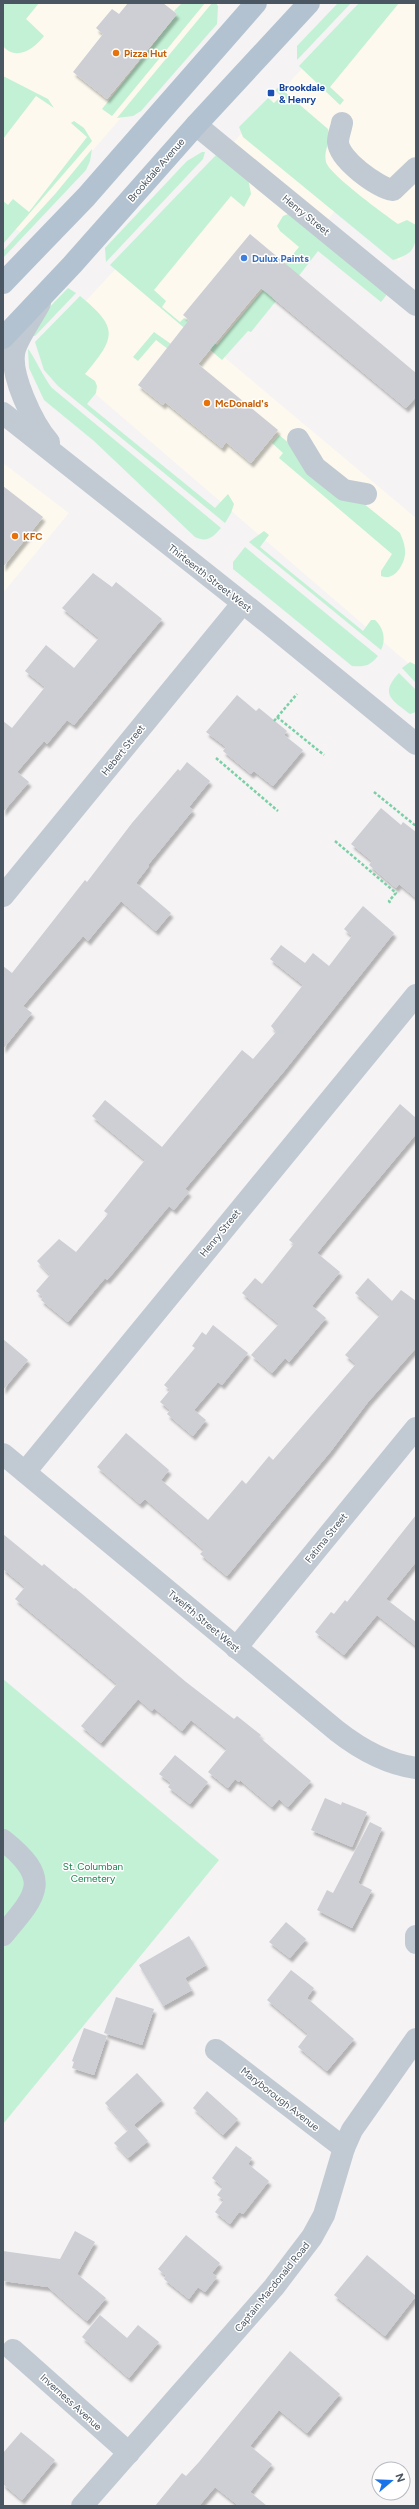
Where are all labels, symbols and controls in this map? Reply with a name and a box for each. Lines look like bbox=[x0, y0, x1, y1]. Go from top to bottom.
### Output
place label: Pizza Hut bbox=[124, 47, 167, 60]
marker: Pizza Hut bbox=[111, 48, 121, 58]
place label: Brookdale & Henry bbox=[279, 81, 325, 106]
marker: Brookdale & Henry bbox=[266, 88, 276, 98]
street label: Brookdale Avenue bbox=[125, 135, 188, 205]
street label: Henry Street bbox=[279, 192, 333, 238]
place label: Dulux Paints bbox=[252, 252, 309, 265]
marker: Dulux Paints bbox=[239, 253, 249, 263]
place label: McDonald's bbox=[215, 397, 269, 410]
marker: McDonald's bbox=[202, 398, 212, 408]
place label: KFC bbox=[23, 530, 42, 543]
marker: KFC bbox=[10, 531, 20, 541]
street label: Thirteenth Street West bbox=[166, 541, 255, 615]
street label: Hebert Street bbox=[98, 722, 148, 778]
street label: Henry Street bbox=[197, 1206, 243, 1260]
street label: Fatima Street bbox=[302, 1510, 350, 1566]
street label: Twelfth Street West bbox=[165, 1587, 243, 1655]
park label: St. Columban Cemetery bbox=[63, 1860, 124, 1885]
street label: Maryborough Avenue bbox=[238, 2064, 322, 2134]
street label: Captain Macdonald Road bbox=[232, 2239, 312, 2335]
street label: Inverness Avenue bbox=[37, 2371, 105, 2434]
north arrow bbox=[371, 2461, 411, 2501]
text: N bbox=[392, 2472, 408, 2484]

